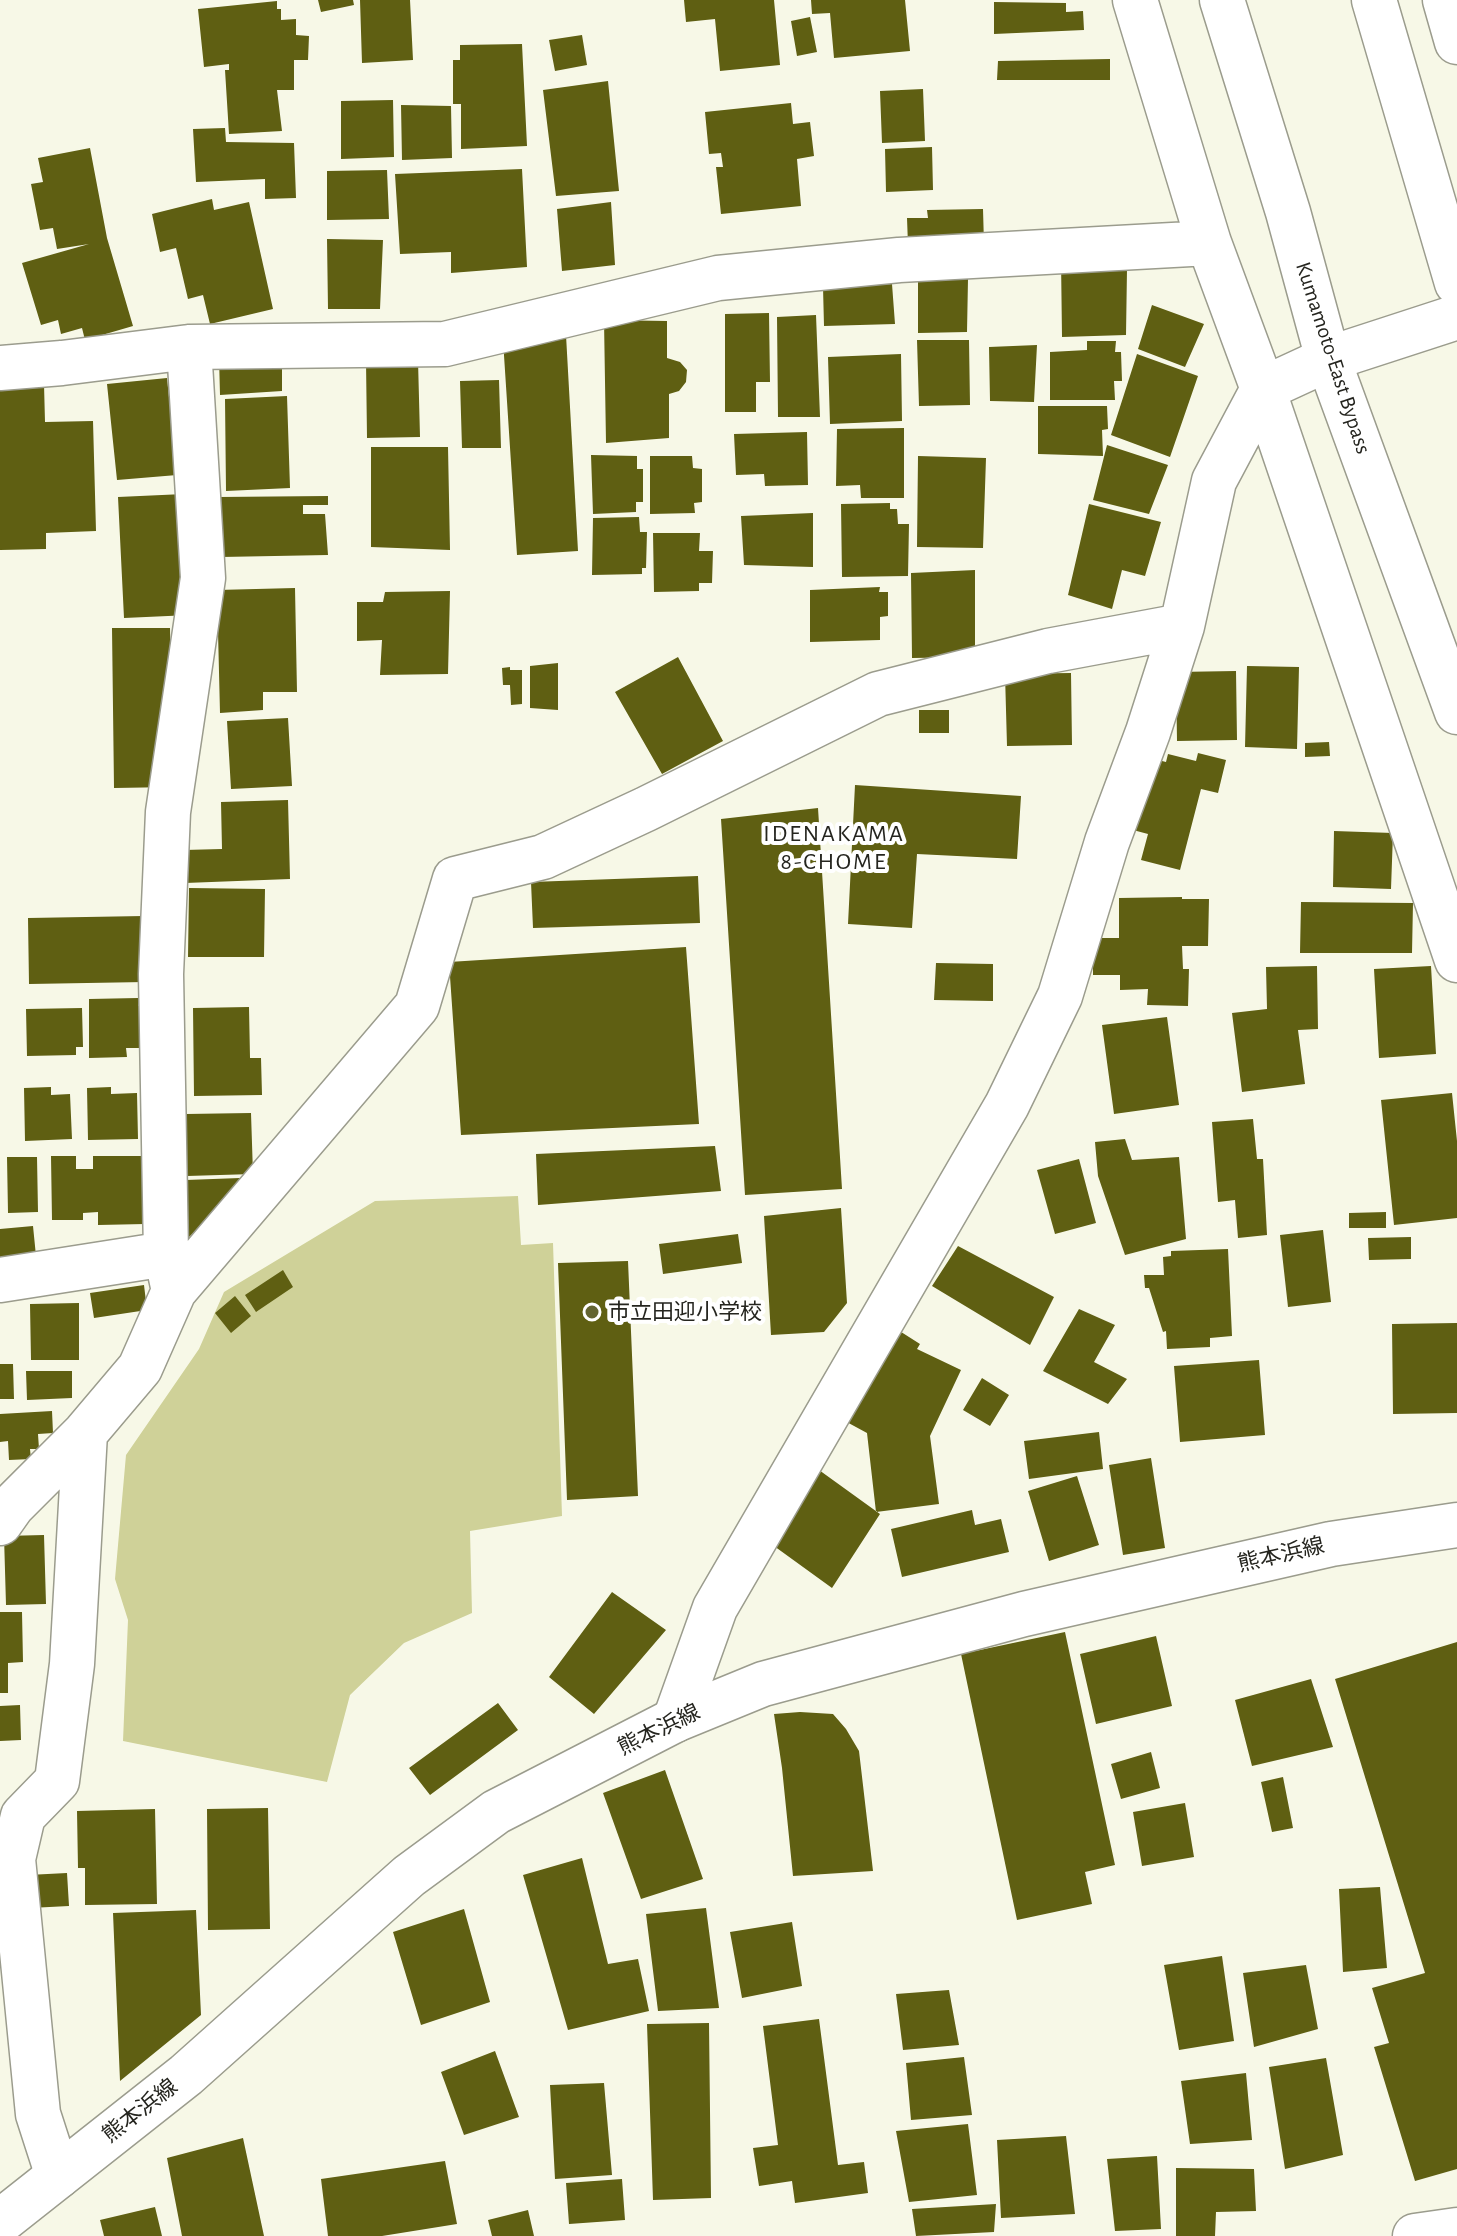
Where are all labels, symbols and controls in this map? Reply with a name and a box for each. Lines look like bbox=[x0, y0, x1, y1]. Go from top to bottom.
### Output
street label: Kumamoto-East Bypass bbox=[1290, 259, 1376, 457]
district label: IDENAKAMA 8-CHOME bbox=[763, 820, 905, 876]
place label: 市立田迎小学校 bbox=[608, 1299, 762, 1325]
marker: 市立田迎小学校 bbox=[583, 1303, 601, 1321]
street label: 熊本浜線 bbox=[1235, 1532, 1327, 1578]
street label: 熊本浜線 bbox=[614, 1699, 704, 1761]
street label: 熊本浜線 bbox=[97, 2074, 183, 2148]

